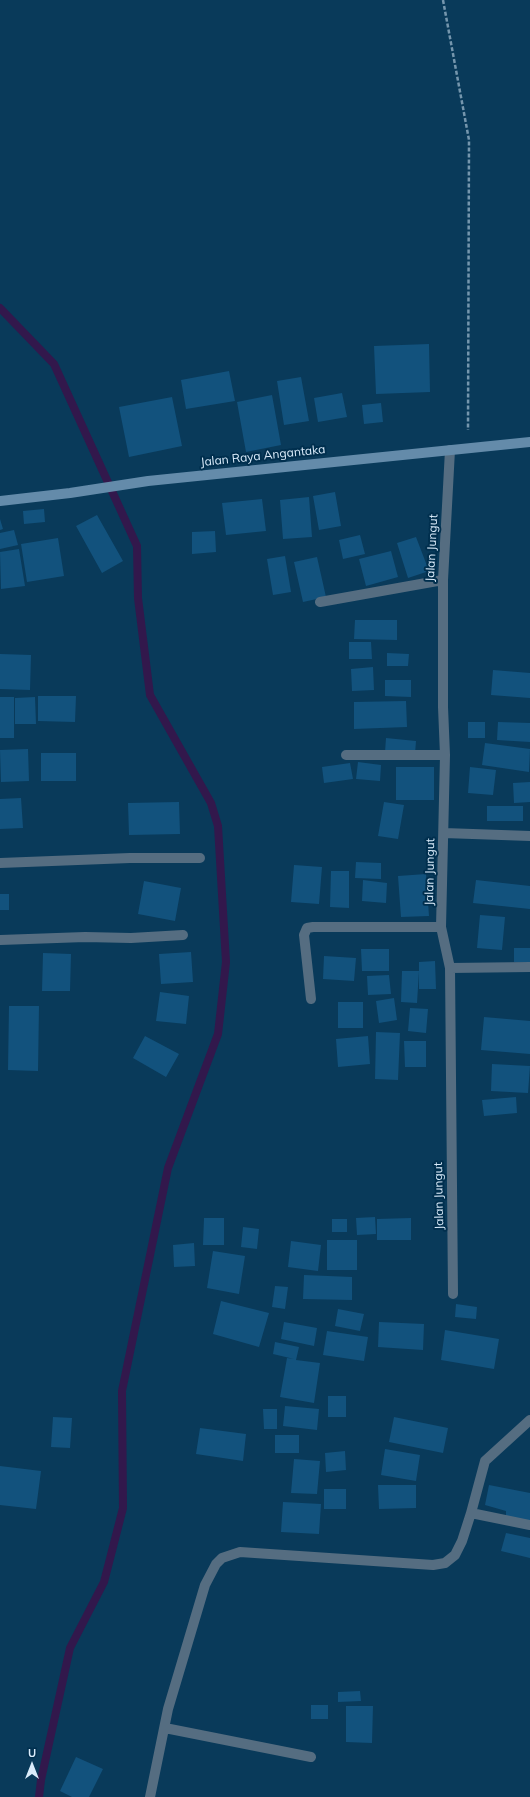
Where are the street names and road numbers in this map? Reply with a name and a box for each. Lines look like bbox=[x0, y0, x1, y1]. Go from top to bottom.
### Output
street label: Jalan Raya Angantaka bbox=[200, 442, 326, 470]
street label: Jalan Jungut bbox=[423, 514, 441, 582]
street label: Jalan Jungut bbox=[422, 838, 438, 906]
street label: Jalan Jungut bbox=[431, 1162, 447, 1230]

